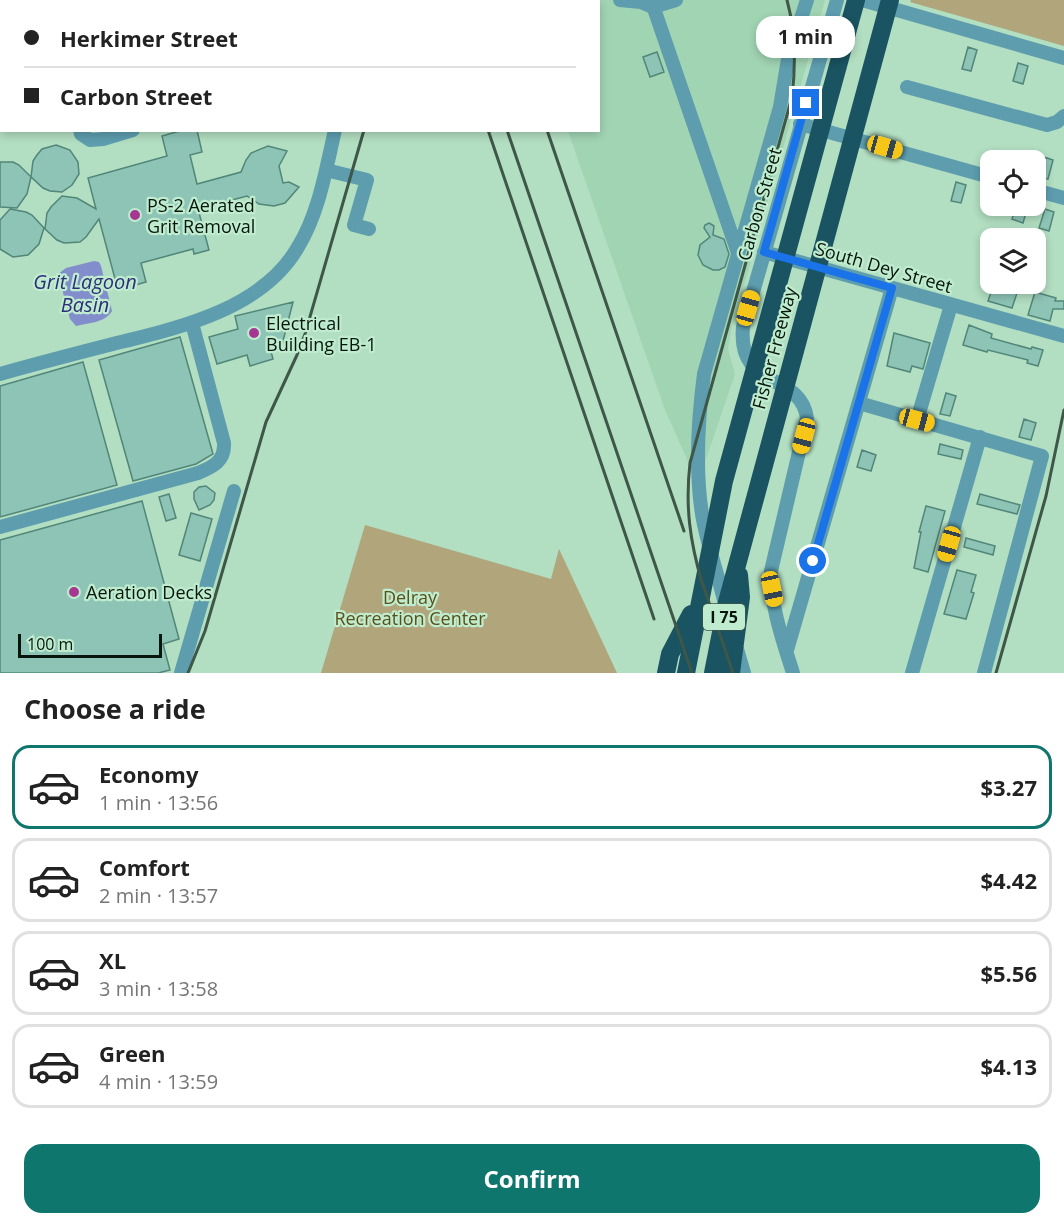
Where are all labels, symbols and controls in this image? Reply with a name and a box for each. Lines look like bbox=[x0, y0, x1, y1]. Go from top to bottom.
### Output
callout: 1 min bbox=[756, 16, 856, 58]
text: Herkimer Street bbox=[60, 23, 238, 53]
text: 1 min bbox=[778, 23, 833, 50]
text: Carbon Street bbox=[60, 81, 212, 111]
route end bbox=[792, 89, 819, 116]
car bbox=[865, 133, 905, 161]
street label: Carbon Street bbox=[731, 145, 787, 263]
map controls bbox=[980, 150, 1046, 294]
button: locate bbox=[980, 150, 1046, 216]
place label: PS-2 Aerated Grit Removal bbox=[147, 193, 255, 238]
marker: PS-2 Aerated Grit Removal bbox=[128, 208, 142, 222]
button: layers bbox=[980, 228, 1046, 294]
street label: South Dey Street bbox=[813, 236, 955, 298]
water label: Grit Lagoon Basin bbox=[33, 268, 137, 318]
street label: Fisher Freeway bbox=[746, 283, 802, 412]
car bbox=[734, 288, 762, 328]
place label: Electrical Building EB-1 bbox=[266, 311, 377, 356]
marker: Electrical Building EB-1 bbox=[247, 326, 261, 340]
car bbox=[897, 407, 937, 433]
car bbox=[791, 416, 817, 456]
car bbox=[935, 524, 963, 564]
route start bbox=[799, 547, 826, 574]
car bbox=[759, 570, 785, 608]
place label: Aeration Decks bbox=[86, 580, 212, 604]
marker: Aeration Decks bbox=[67, 585, 81, 599]
park label: Delray Recreation Center bbox=[334, 585, 486, 630]
road number: I 75 bbox=[703, 604, 745, 630]
scale bar bbox=[18, 631, 162, 658]
text: 100 m bbox=[27, 633, 73, 655]
text: Choose a ride bbox=[24, 690, 206, 727]
text: Economy bbox=[99, 759, 198, 789]
icon: car bbox=[27, 760, 81, 814]
text: $3.27 bbox=[980, 772, 1037, 802]
text: 1 min · 13:56 bbox=[99, 789, 218, 816]
text: Comfort bbox=[99, 852, 190, 882]
icon: car bbox=[27, 853, 81, 907]
text: $4.42 bbox=[980, 865, 1037, 895]
text: 2 min · 13:57 bbox=[99, 882, 218, 909]
text: XL bbox=[99, 945, 126, 975]
icon: car bbox=[27, 946, 81, 1000]
text: $5.56 bbox=[980, 958, 1037, 988]
text: 3 min · 13:58 bbox=[99, 975, 218, 1002]
text: Green bbox=[99, 1038, 165, 1068]
icon: car bbox=[27, 1039, 81, 1093]
text: $4.13 bbox=[980, 1051, 1037, 1081]
text: 4 min · 13:59 bbox=[99, 1068, 218, 1095]
button: Confirm bbox=[24, 1144, 1040, 1213]

